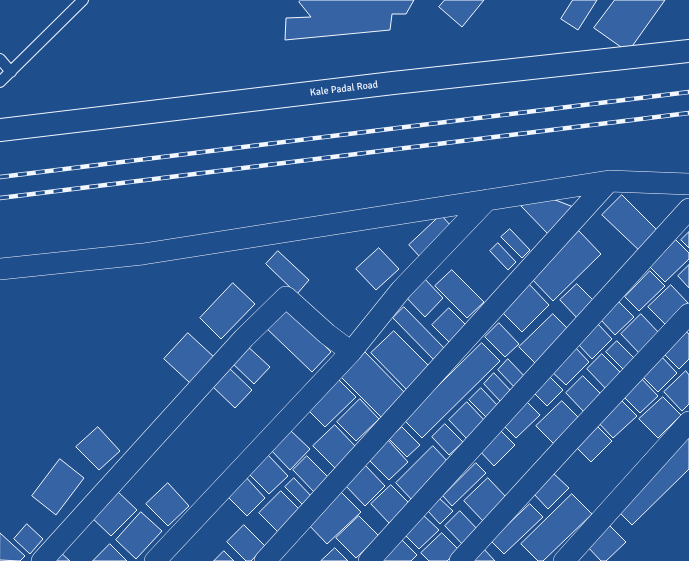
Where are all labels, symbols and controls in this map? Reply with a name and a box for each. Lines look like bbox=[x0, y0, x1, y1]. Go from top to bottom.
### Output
street label: Kale Padal Road bbox=[309, 79, 379, 99]

